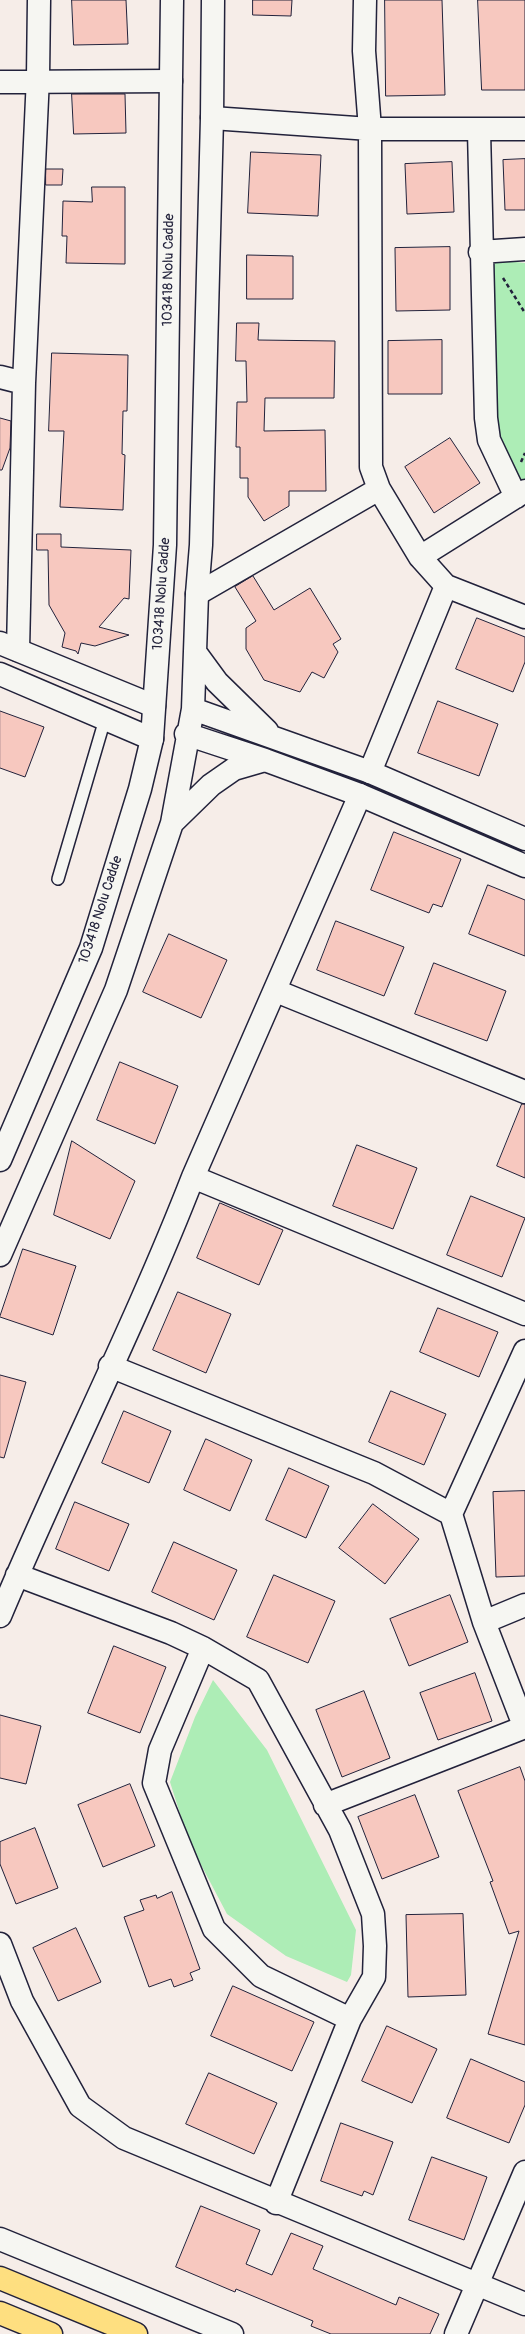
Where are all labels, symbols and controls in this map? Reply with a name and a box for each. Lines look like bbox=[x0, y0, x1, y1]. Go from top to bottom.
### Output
street label: 103418 Nolu Cadde bbox=[160, 213, 178, 327]
street label: 103418 Nolu Cadde bbox=[150, 537, 174, 651]
street label: 103418 Nolu Cadde bbox=[76, 854, 126, 966]

